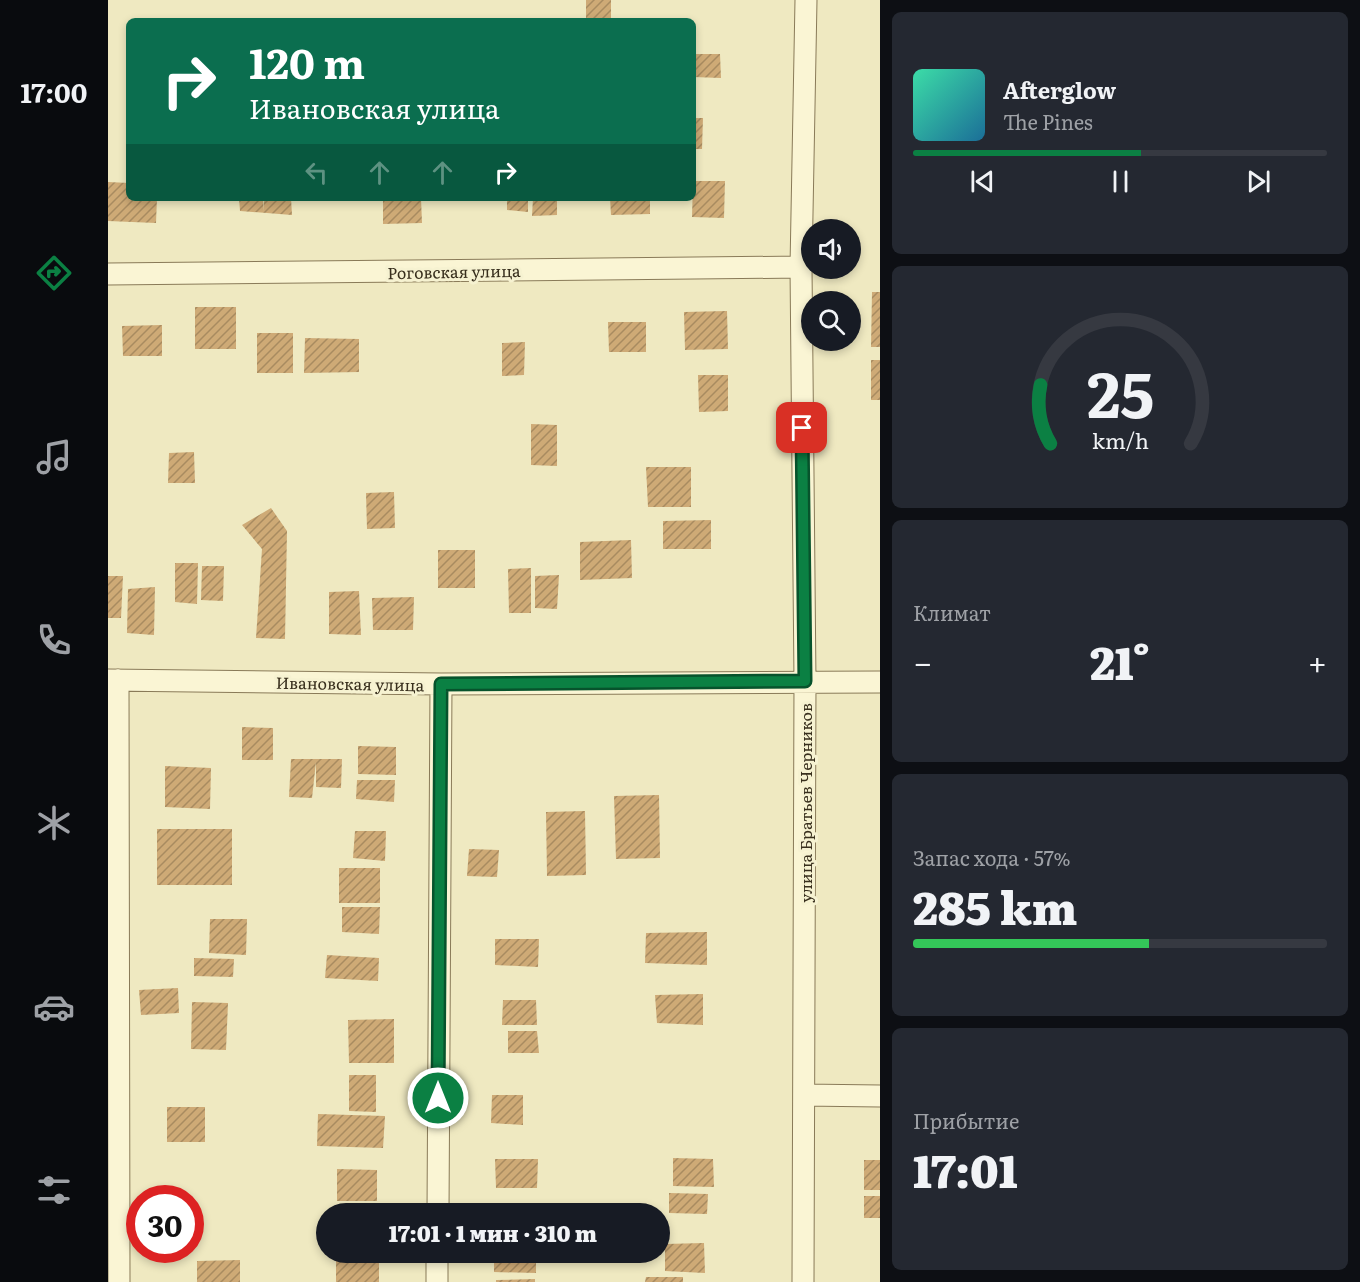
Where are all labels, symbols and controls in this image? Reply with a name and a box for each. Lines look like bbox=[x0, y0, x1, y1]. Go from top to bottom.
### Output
text: 120 m bbox=[249, 30, 365, 92]
icon: right bbox=[150, 42, 228, 120]
text: 17:00 bbox=[21, 71, 87, 111]
text: Afterglow bbox=[1003, 73, 1116, 106]
text: Ивановская улица bbox=[249, 87, 500, 127]
text: The Pines bbox=[1003, 106, 1093, 136]
icon: left bbox=[300, 156, 333, 189]
icon: ahead bbox=[363, 156, 396, 189]
icon: ahead bbox=[426, 156, 459, 189]
icon: right bbox=[489, 156, 522, 189]
icon: previous bbox=[966, 165, 999, 198]
icon: pause bbox=[1104, 165, 1137, 198]
icon: next bbox=[1242, 165, 1275, 198]
map controls bbox=[801, 219, 861, 351]
button: sound bbox=[801, 219, 861, 279]
icon: directions bbox=[33, 252, 75, 294]
street label: Роговская улица bbox=[387, 258, 521, 284]
button: search bbox=[801, 291, 861, 351]
text: 25 bbox=[1086, 345, 1154, 437]
pin bbox=[776, 402, 827, 453]
icon: arrive bbox=[785, 411, 818, 444]
text: km/h bbox=[1091, 424, 1149, 456]
icon: music bbox=[33, 436, 75, 478]
text: Климат bbox=[913, 597, 991, 627]
icon: phone bbox=[33, 619, 75, 661]
text: 21° bbox=[1090, 627, 1150, 694]
text: − bbox=[913, 636, 932, 685]
text: + bbox=[1308, 636, 1327, 685]
street label: Ивановская улица bbox=[276, 670, 425, 696]
street label: улица Братьев Черников bbox=[793, 703, 817, 903]
icon: climate bbox=[33, 802, 75, 844]
text: Запас хода · 57% bbox=[913, 842, 1071, 872]
text: 285 km bbox=[913, 872, 1077, 939]
icon: car bbox=[33, 986, 75, 1028]
position arrow bbox=[406, 1066, 470, 1130]
text: Прибытие bbox=[913, 1105, 1019, 1135]
text: 17:01 bbox=[913, 1135, 1018, 1202]
icon: filters bbox=[33, 1169, 75, 1211]
speed limit sign: 30 bbox=[126, 1185, 204, 1263]
text: 17:01 · 1 мин · 310 m bbox=[389, 1216, 597, 1249]

